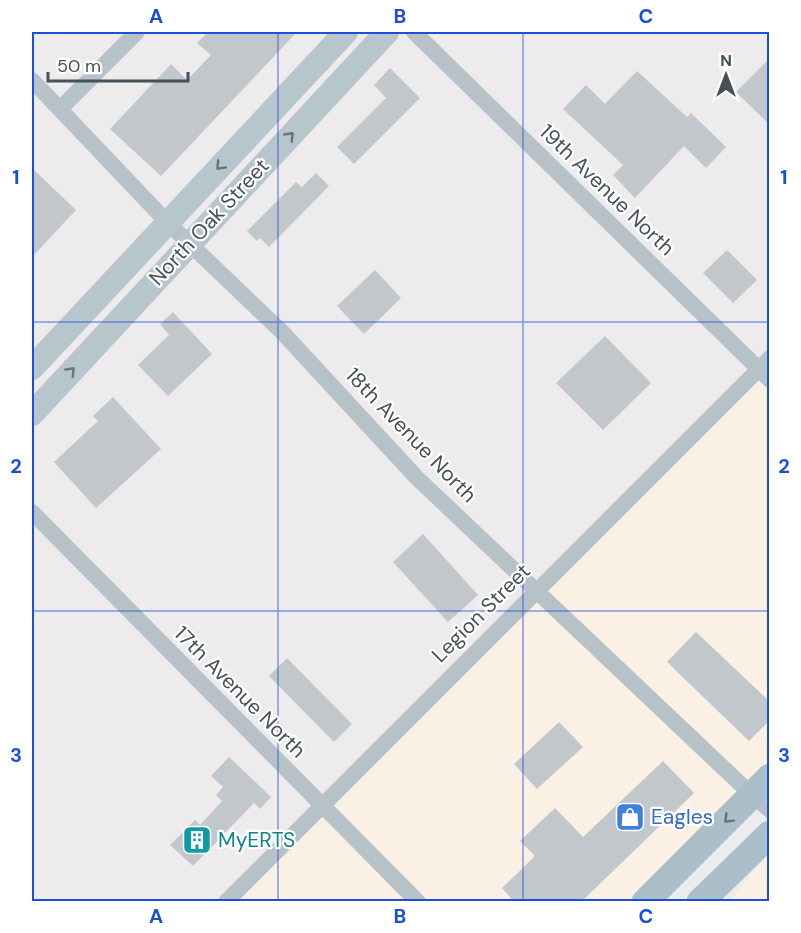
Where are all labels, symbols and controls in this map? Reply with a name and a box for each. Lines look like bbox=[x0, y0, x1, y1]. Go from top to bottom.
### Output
text: A bbox=[149, 3, 163, 29]
text: B bbox=[394, 3, 406, 29]
text: C bbox=[639, 3, 653, 29]
scale bar bbox=[48, 45, 188, 83]
north arrow bbox=[696, 45, 756, 105]
text: N bbox=[720, 50, 732, 71]
text: 50 m bbox=[57, 54, 101, 78]
street label: 19th Avenue North bbox=[533, 118, 681, 262]
one-way arrow bbox=[283, 133, 294, 144]
street label: North Oak Street bbox=[143, 152, 275, 292]
one-way arrow bbox=[216, 159, 227, 170]
text: 1 bbox=[12, 164, 20, 190]
text: 1 bbox=[780, 164, 788, 190]
street label: 18th Avenue North bbox=[339, 362, 483, 508]
one-way arrow bbox=[64, 367, 75, 378]
text: 2 bbox=[10, 453, 22, 479]
text: 2 bbox=[778, 453, 790, 479]
street label: Legion Street bbox=[426, 558, 536, 668]
street label: 17th Avenue North bbox=[168, 620, 312, 764]
text: 3 bbox=[10, 742, 22, 768]
text: 3 bbox=[778, 742, 790, 768]
shop icon: Eagles bbox=[614, 801, 646, 833]
place label: Eagles bbox=[651, 803, 713, 831]
one-way arrow bbox=[725, 811, 736, 822]
building icon: MyERTS bbox=[181, 824, 213, 856]
place label: MyERTS bbox=[218, 826, 295, 854]
text: A bbox=[149, 903, 163, 929]
text: B bbox=[394, 903, 406, 929]
text: C bbox=[639, 903, 653, 929]

